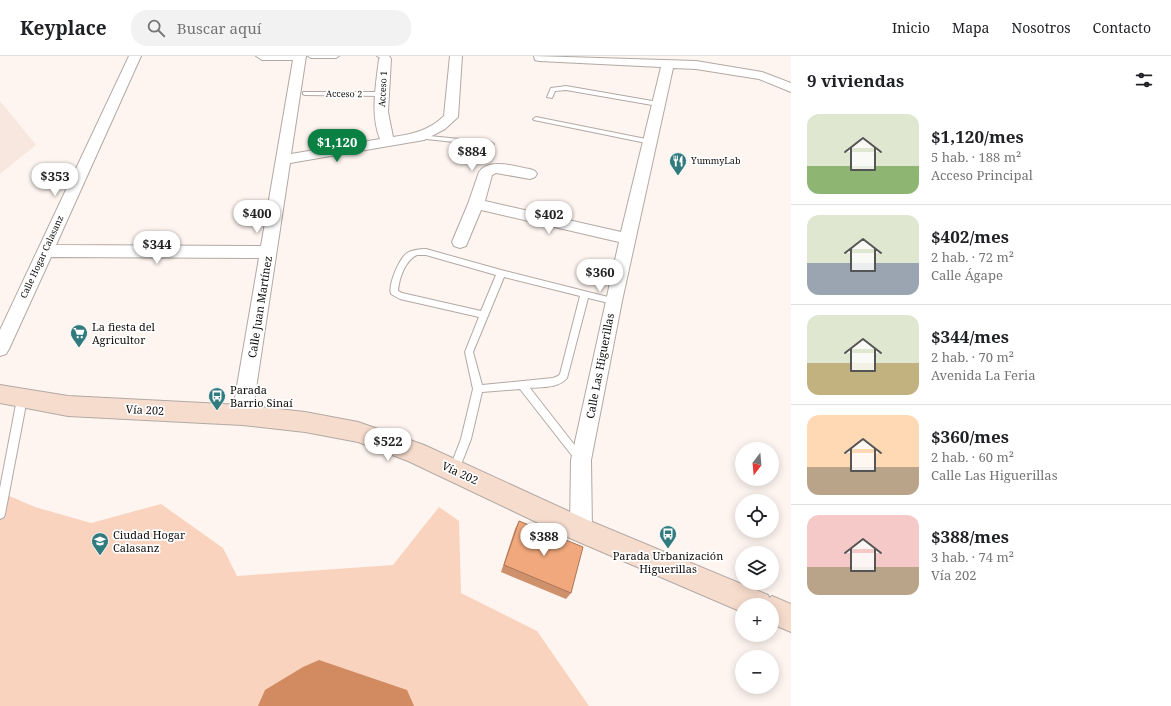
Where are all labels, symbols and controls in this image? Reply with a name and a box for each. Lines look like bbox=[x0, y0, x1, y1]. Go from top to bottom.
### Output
search box bbox=[131, 10, 411, 46]
text: Keyplace bbox=[20, 15, 107, 41]
icon: search bbox=[145, 17, 167, 39]
text: Buscar aquí bbox=[177, 18, 262, 38]
text: Inicio bbox=[892, 18, 930, 37]
text: Mapa bbox=[952, 18, 990, 37]
text: Nosotros bbox=[1012, 18, 1071, 37]
text: Contacto bbox=[1093, 18, 1151, 37]
text: 9 viviendas bbox=[807, 69, 904, 92]
icon: filters bbox=[1133, 69, 1155, 91]
street label: Acceso 1 bbox=[375, 70, 390, 108]
street label: Acceso 2 bbox=[326, 87, 362, 100]
text: $1,120/mes bbox=[931, 125, 1024, 148]
pin: $1,120 bbox=[304, 129, 370, 163]
icon: home bbox=[839, 130, 887, 178]
text: $1,120 bbox=[317, 133, 357, 151]
pin: $884 bbox=[448, 138, 496, 172]
text: $884 bbox=[457, 142, 487, 160]
text: 5 hab. · 188 m² bbox=[931, 148, 1021, 166]
restaurant icon: YummyLab bbox=[668, 151, 688, 176]
place label: YummyLab bbox=[690, 154, 741, 167]
pin: $353 bbox=[31, 163, 79, 197]
text: Acceso Principal bbox=[931, 166, 1033, 184]
text: $353 bbox=[40, 167, 70, 185]
pin: $400 bbox=[233, 200, 281, 234]
pin: $402 bbox=[525, 201, 573, 235]
text: $400 bbox=[242, 204, 272, 222]
text: $402 bbox=[534, 205, 564, 223]
street label: Calle Hogar Calasanz bbox=[17, 213, 67, 300]
text: $402/mes bbox=[931, 225, 1009, 248]
pin: $344 bbox=[133, 231, 181, 265]
icon: home bbox=[839, 231, 887, 279]
text: $344 bbox=[142, 235, 172, 253]
text: 2 hab. · 72 m² bbox=[931, 248, 1014, 266]
street label: Calle Juan Martínez bbox=[244, 255, 275, 359]
pin: $360 bbox=[576, 259, 624, 293]
text: $360 bbox=[585, 263, 615, 281]
text: Calle Ágape bbox=[931, 266, 1003, 284]
street label: Calle Las Higuerillas bbox=[582, 312, 617, 420]
place label: La fiesta del Agricultor bbox=[92, 319, 156, 347]
supermarket icon: La fiesta del Agricultor bbox=[69, 323, 89, 348]
text: $344/mes bbox=[931, 325, 1009, 348]
icon: home bbox=[839, 331, 887, 379]
text: 2 hab. · 70 m² bbox=[931, 348, 1014, 366]
text: Avenida La Feria bbox=[931, 366, 1036, 384]
place label: Parada Barrio Sinaí bbox=[230, 382, 293, 410]
bus stop icon: Parada Barrio Sinaí bbox=[207, 386, 227, 411]
street label: Vía 202 bbox=[125, 401, 165, 418]
text: $360/mes bbox=[931, 425, 1009, 448]
pin: $522 bbox=[364, 428, 412, 462]
icon: home bbox=[839, 431, 887, 479]
text: $522 bbox=[373, 432, 403, 450]
north arrow bbox=[735, 442, 779, 486]
map controls bbox=[735, 442, 779, 694]
text: 2 hab. · 60 m² bbox=[931, 448, 1014, 466]
street label: Vía 202 bbox=[440, 458, 481, 487]
text: Calle Las Higuerillas bbox=[931, 466, 1058, 484]
button: locate bbox=[735, 494, 779, 538]
pin: $388 bbox=[520, 523, 568, 557]
bus stop icon: Parada Urbanización Higuerillas bbox=[658, 524, 678, 549]
text: $388/mes bbox=[931, 525, 1009, 548]
place label: Ciudad Hogar Calasanz bbox=[113, 527, 186, 555]
text: $388 bbox=[529, 527, 559, 545]
school or university icon: Ciudad Hogar Calasanz bbox=[90, 531, 110, 556]
icon: home bbox=[839, 531, 887, 579]
button: layers bbox=[735, 546, 779, 590]
place label: Parada Urbanización Higuerillas bbox=[613, 548, 723, 576]
text: 3 hab. · 74 m² bbox=[931, 548, 1014, 566]
text: Vía 202 bbox=[931, 566, 976, 584]
button: + bbox=[735, 598, 779, 642]
button: − bbox=[735, 650, 779, 694]

